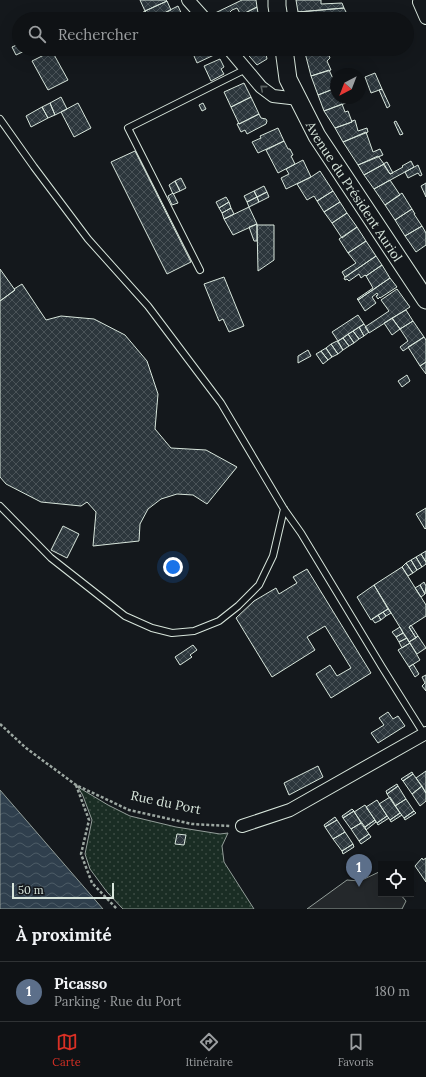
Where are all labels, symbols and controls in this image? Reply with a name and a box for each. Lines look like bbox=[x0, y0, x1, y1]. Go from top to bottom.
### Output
search box bbox=[12, 12, 414, 56]
icon: search bbox=[26, 23, 48, 45]
text: Rechercher bbox=[58, 25, 138, 44]
north arrow bbox=[330, 68, 366, 104]
one-way arrow bbox=[260, 85, 267, 92]
street label: Avenue du Président Auriol bbox=[302, 118, 406, 265]
your location bbox=[163, 557, 183, 577]
street label: Rue du Port bbox=[129, 787, 203, 818]
pin: 1 bbox=[346, 854, 372, 887]
map controls bbox=[378, 861, 414, 897]
button: locate bbox=[378, 861, 414, 897]
scale bar bbox=[12, 881, 114, 900]
text: 50 m bbox=[18, 883, 44, 897]
text: À proximité bbox=[16, 924, 112, 946]
text: Picasso bbox=[54, 974, 107, 993]
text: 1 bbox=[26, 983, 32, 1000]
text: 180 m bbox=[375, 983, 410, 1000]
text: Parking · Rue du Port bbox=[54, 993, 181, 1010]
tab: Carte bbox=[52, 1031, 81, 1069]
tab: Itinéraire bbox=[185, 1031, 233, 1069]
tab: Favoris bbox=[338, 1031, 374, 1069]

